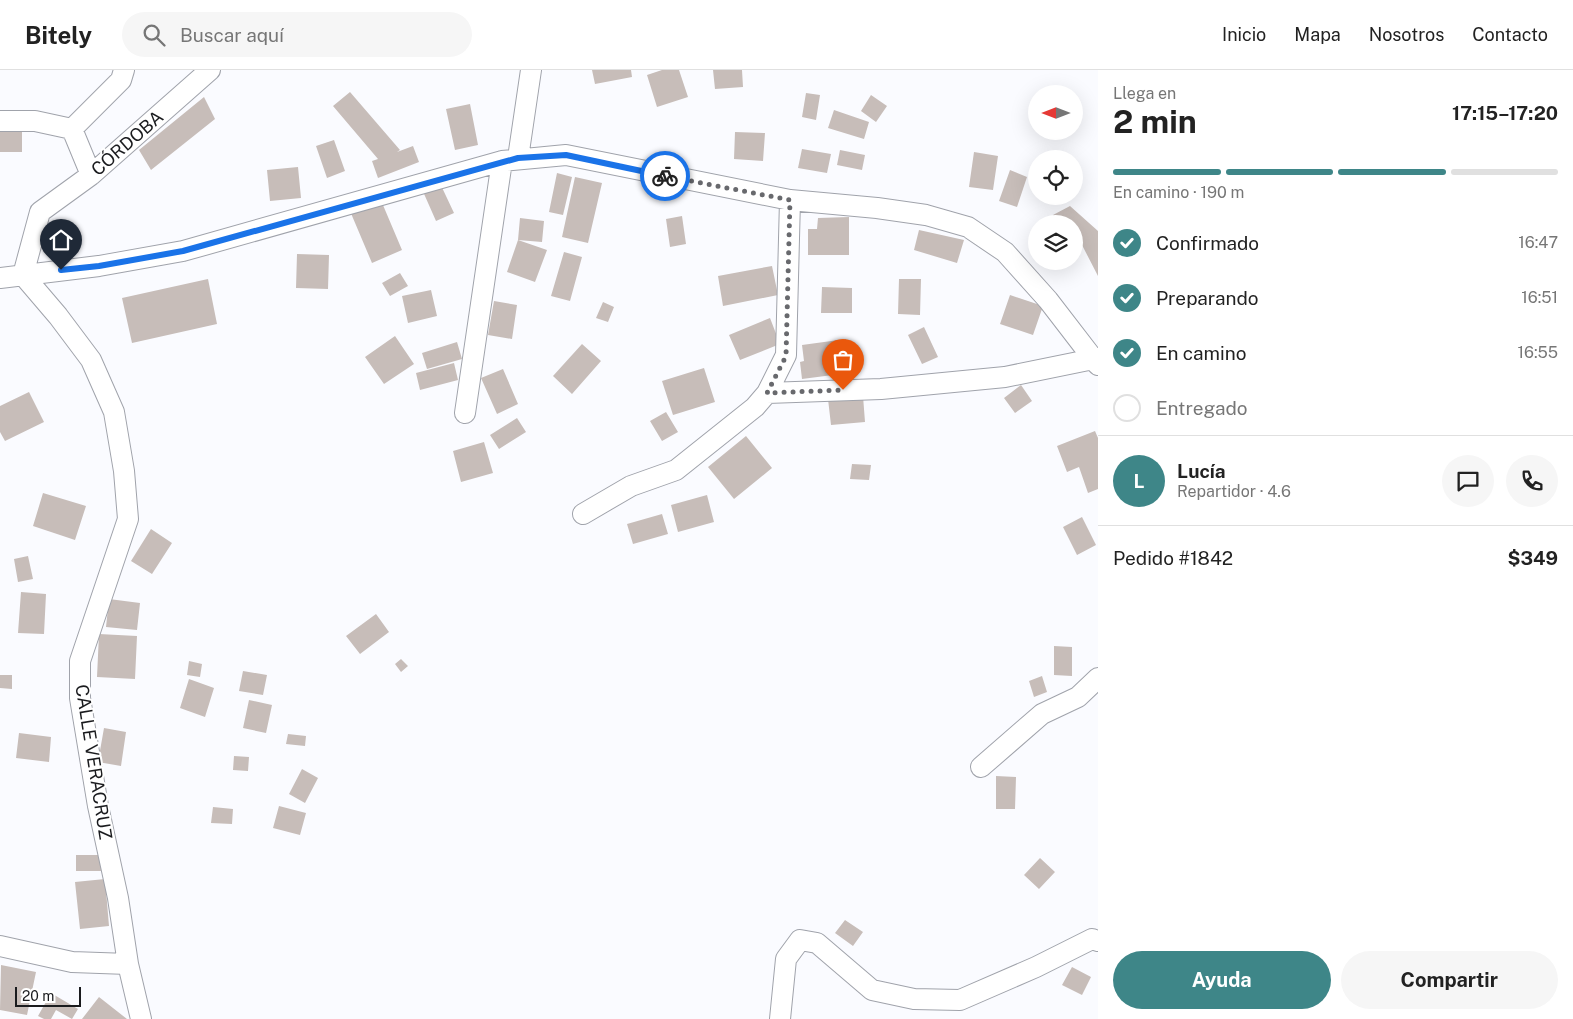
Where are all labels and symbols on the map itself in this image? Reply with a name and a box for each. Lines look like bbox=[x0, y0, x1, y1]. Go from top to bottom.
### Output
north arrow bbox=[1028, 85, 1082, 140]
street label: CÓRDOBA bbox=[86, 105, 167, 180]
courier bbox=[640, 151, 690, 201]
pin bbox=[40, 219, 82, 270]
pin bbox=[822, 339, 864, 390]
street label: CALLE VERACRUZ bbox=[71, 683, 117, 841]
scale bar bbox=[15, 984, 81, 1007]

